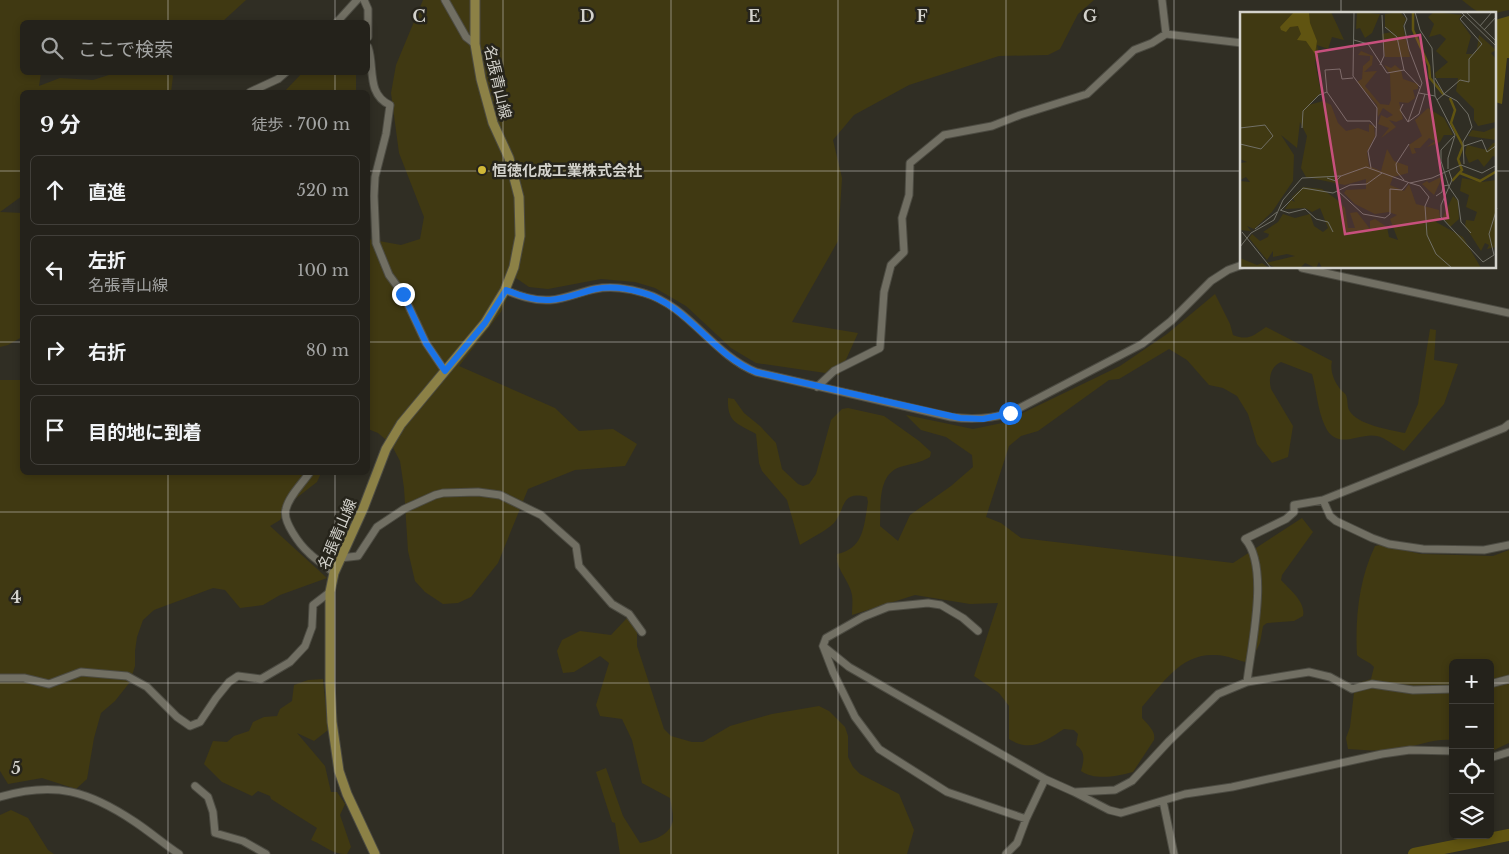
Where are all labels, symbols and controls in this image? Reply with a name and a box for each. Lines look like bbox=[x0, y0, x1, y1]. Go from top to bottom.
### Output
text: C bbox=[412, 6, 426, 26]
text: D bbox=[580, 6, 594, 26]
text: E bbox=[748, 6, 760, 26]
text: F bbox=[916, 6, 928, 26]
text: G bbox=[1083, 6, 1097, 26]
inset map bbox=[1240, 12, 1496, 269]
search box bbox=[20, 20, 370, 75]
icon: search bbox=[38, 34, 66, 62]
text: ここで検索 bbox=[78, 38, 173, 61]
street label: 名張青山線 bbox=[480, 43, 516, 121]
text: 9 分 bbox=[40, 112, 81, 138]
text: 徒歩 · 700 m bbox=[252, 114, 350, 134]
place label: 恒徳化成工業株式会社 bbox=[492, 161, 642, 180]
marker: 恒徳化成工業株式会社 bbox=[476, 164, 488, 176]
icon: ahead bbox=[41, 176, 69, 204]
text: 520 m bbox=[297, 180, 349, 200]
text: 直進 bbox=[88, 181, 126, 204]
text: 左折 bbox=[88, 249, 126, 272]
icon: left bbox=[41, 256, 69, 284]
text: 100 m bbox=[297, 260, 349, 280]
text: 名張青山線 bbox=[88, 275, 168, 295]
route end bbox=[392, 283, 415, 306]
icon: right bbox=[41, 336, 69, 364]
text: 80 m bbox=[306, 340, 349, 360]
text: 右折 bbox=[88, 341, 126, 364]
route start bbox=[999, 402, 1022, 425]
icon: arrive bbox=[41, 416, 69, 444]
text: 目的地に到着 bbox=[88, 421, 202, 444]
street label: 名張青山線 bbox=[314, 496, 360, 572]
text: 4 bbox=[11, 587, 21, 607]
map controls bbox=[1449, 659, 1494, 839]
button: + bbox=[1449, 659, 1494, 704]
button: − bbox=[1449, 704, 1494, 749]
button: locate bbox=[1449, 749, 1494, 794]
text: 5 bbox=[11, 758, 21, 778]
button: layers bbox=[1449, 794, 1494, 839]

